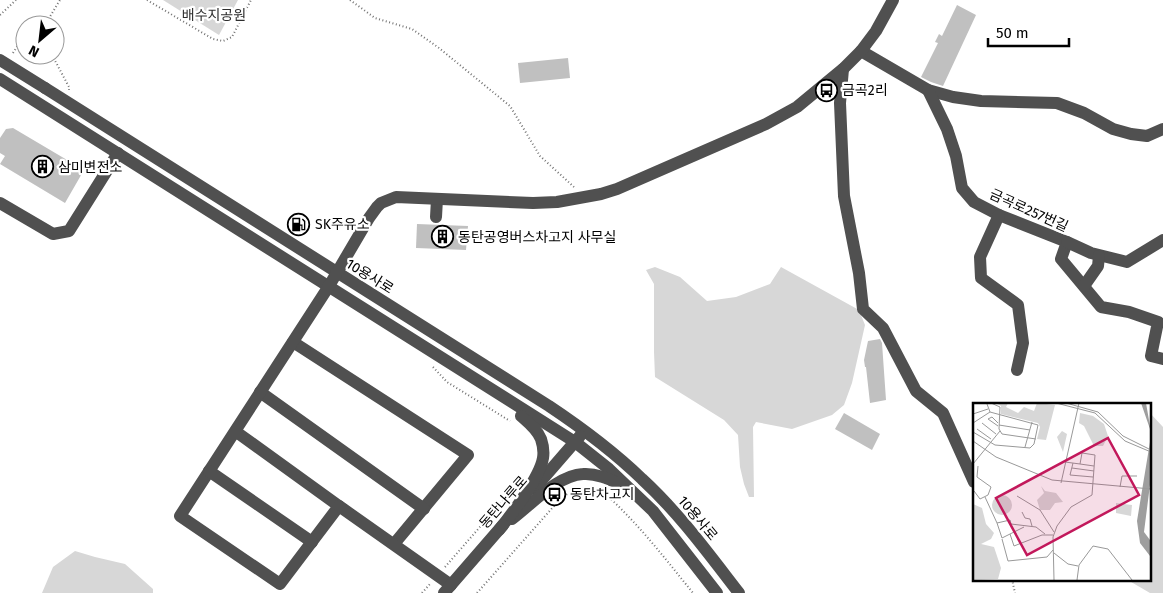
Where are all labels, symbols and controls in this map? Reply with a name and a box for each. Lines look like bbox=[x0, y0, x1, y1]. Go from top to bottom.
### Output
park label: 배수지공원 bbox=[182, 7, 246, 24]
north arrow bbox=[15, 15, 65, 65]
scale bar bbox=[988, 15, 1069, 47]
text: 50 m bbox=[996, 24, 1029, 42]
text: N bbox=[26, 41, 42, 61]
bus stop icon: 금곡2리 bbox=[814, 78, 838, 102]
place label: 금곡2리 bbox=[842, 82, 888, 99]
building icon: 삼미변전소 bbox=[30, 155, 54, 179]
place label: 삼미변전소 bbox=[58, 159, 123, 176]
street label: 금곡로257번길 bbox=[987, 186, 1071, 235]
fuel station icon: SK주유소 bbox=[287, 212, 311, 236]
place label: SK주유소 bbox=[315, 216, 370, 233]
building icon: 동탄공영버스차고지 사무실 bbox=[430, 225, 454, 249]
place label: 동탄공영버스차고지 사무실 bbox=[458, 229, 616, 246]
street label: 10용사로 bbox=[343, 255, 397, 298]
inset map bbox=[973, 403, 1150, 580]
street label: 동탄나루로 bbox=[476, 472, 531, 532]
bus stop icon: 동탄차고지 bbox=[542, 482, 566, 506]
place label: 동탄차고지 bbox=[570, 486, 634, 503]
street label: 10용사로 bbox=[674, 493, 721, 544]

